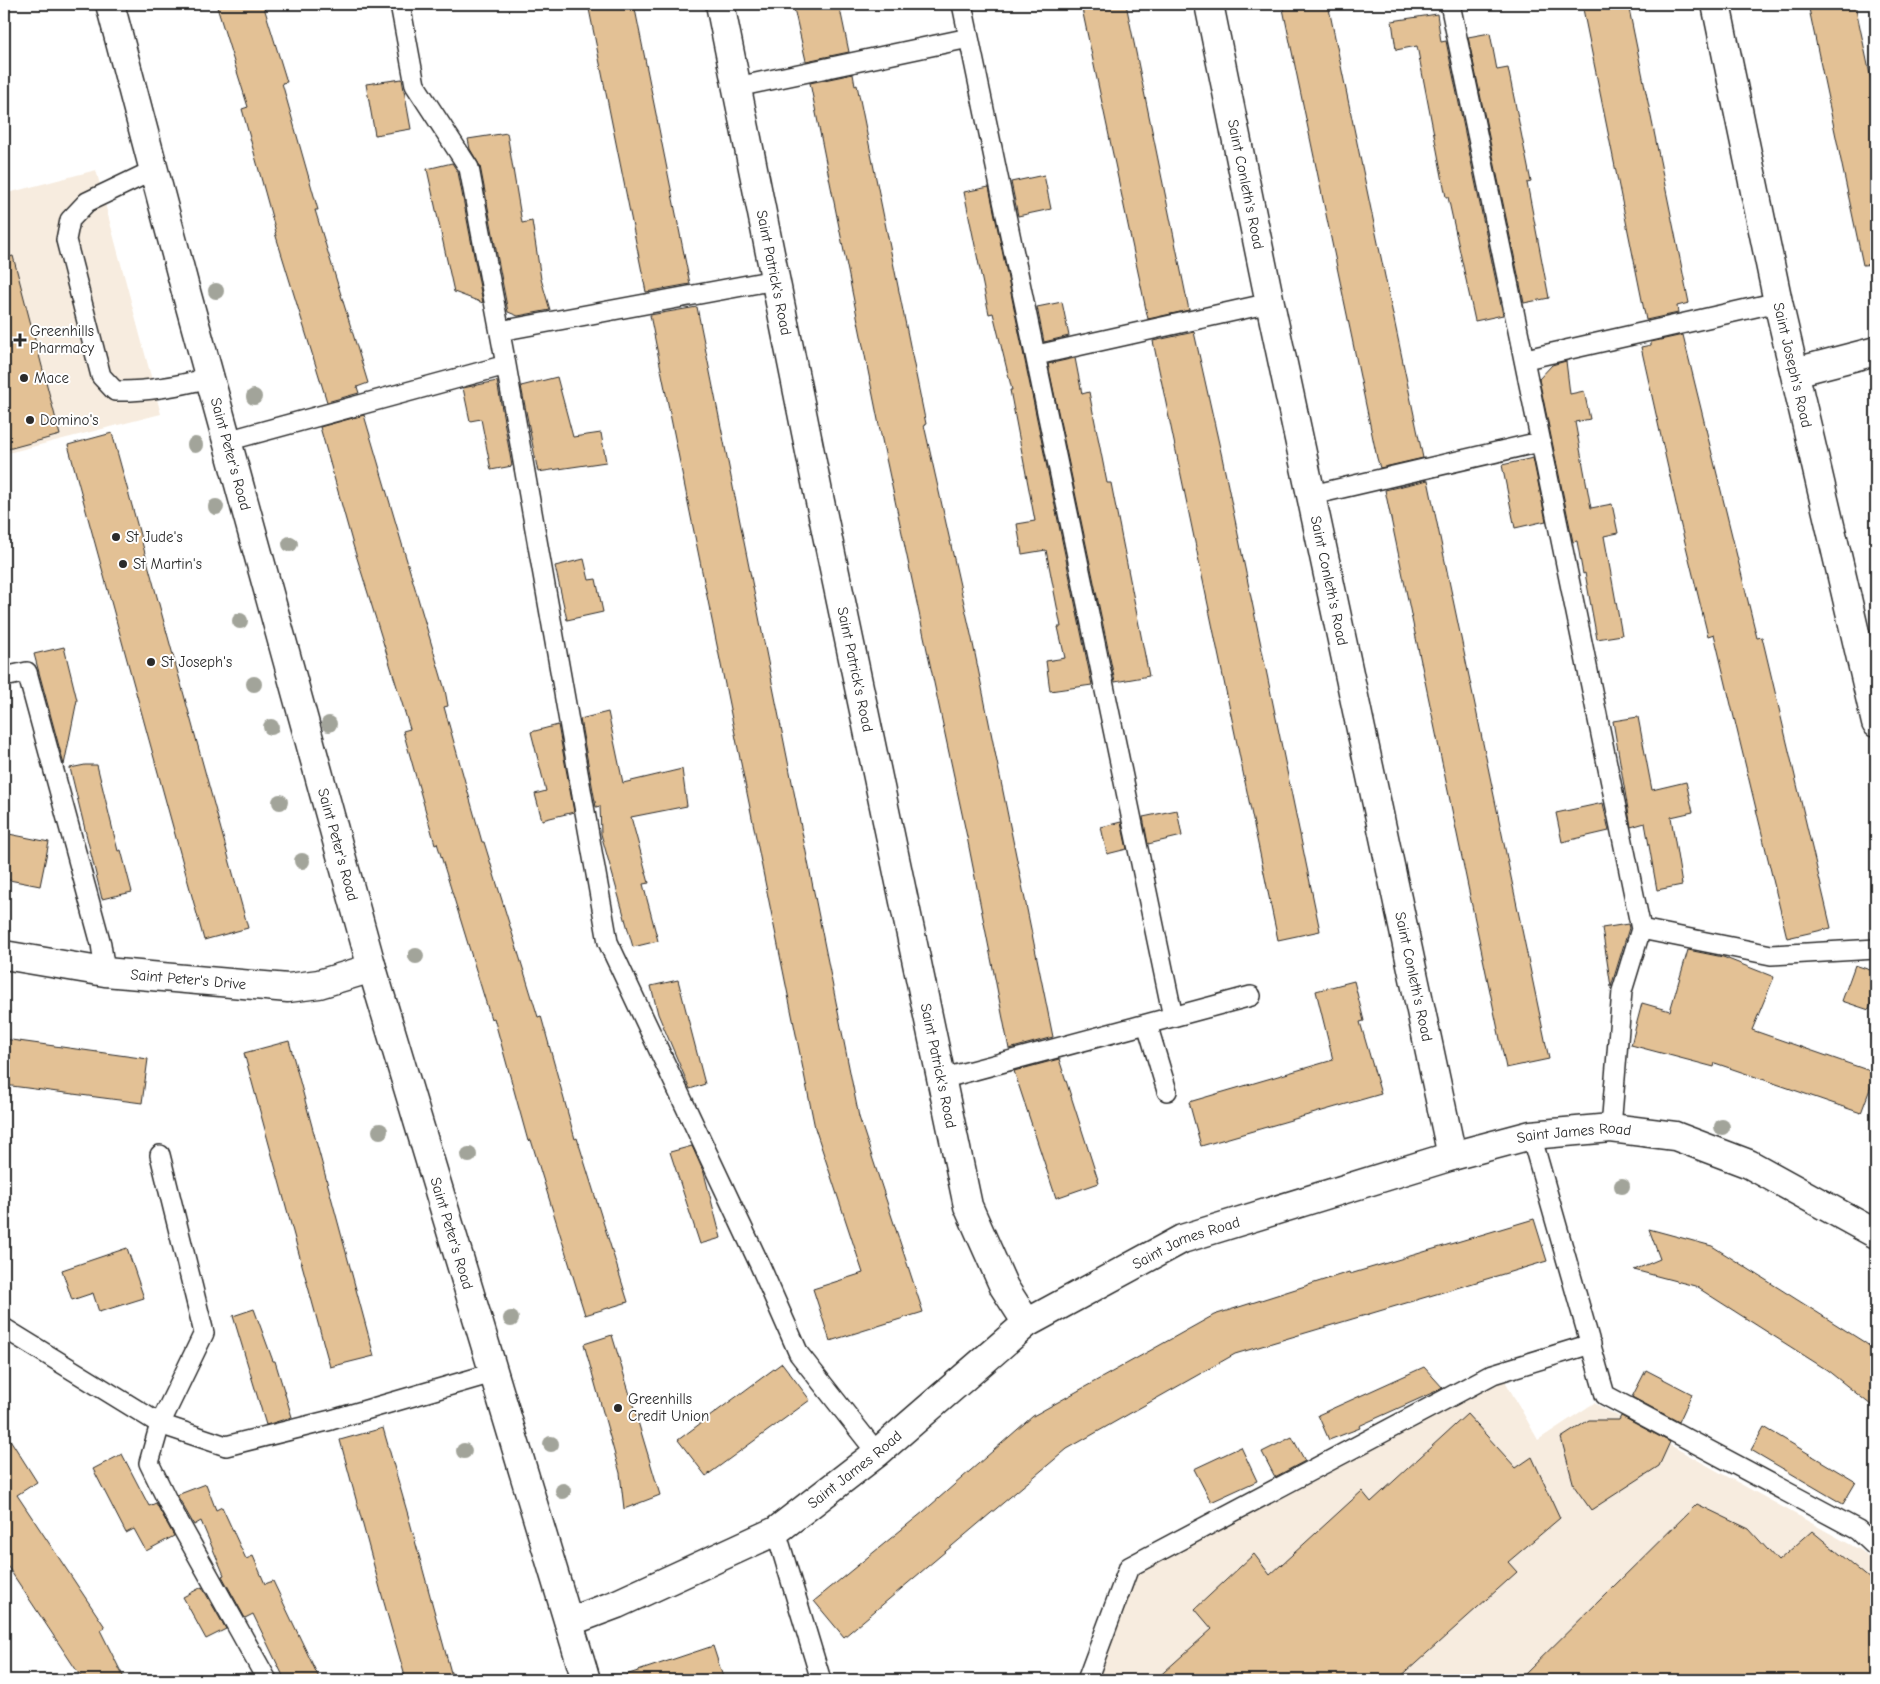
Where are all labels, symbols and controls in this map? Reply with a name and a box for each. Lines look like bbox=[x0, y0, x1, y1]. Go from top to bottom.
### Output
street label: Saint Conleth's Road bbox=[1224, 118, 1268, 251]
street label: Saint Patrick's Road bbox=[753, 208, 795, 337]
street label: Saint Joseph's Road bbox=[1769, 301, 1816, 429]
place label: Greenhills Pharmacy bbox=[30, 322, 95, 357]
marker: Greenhills Pharmacy bbox=[14, 334, 26, 346]
place label: Mace bbox=[34, 369, 70, 387]
marker: Mace bbox=[18, 372, 30, 384]
street label: Saint Peter's Road bbox=[207, 396, 255, 513]
place label: Domino's bbox=[40, 411, 99, 429]
marker: Domino's bbox=[24, 414, 36, 426]
street label: Saint Conleth's Road bbox=[1307, 514, 1352, 647]
place label: St Jude's bbox=[126, 528, 183, 546]
marker: St Jude's bbox=[110, 531, 122, 543]
place label: St Martin's bbox=[133, 555, 202, 573]
marker: St Martin's bbox=[117, 558, 129, 570]
street label: Saint Patrick's Road bbox=[833, 605, 877, 734]
place label: St Joseph's bbox=[161, 653, 232, 671]
marker: St Joseph's bbox=[145, 656, 157, 668]
street label: Saint Peter's Road bbox=[314, 786, 362, 903]
street label: Saint Conleth's Road bbox=[1391, 910, 1436, 1043]
street label: Saint Peter's Drive bbox=[130, 965, 247, 993]
street label: Saint Patrick's Road bbox=[917, 1002, 960, 1130]
street label: Saint James Road bbox=[1515, 1119, 1632, 1147]
street label: Saint Peter's Road bbox=[426, 1175, 477, 1292]
street label: Saint James Road bbox=[1129, 1213, 1242, 1273]
place label: Greenhills Credit Union bbox=[628, 1390, 709, 1425]
marker: Greenhills Credit Union bbox=[612, 1402, 624, 1414]
street label: Saint James Road bbox=[804, 1427, 905, 1512]

